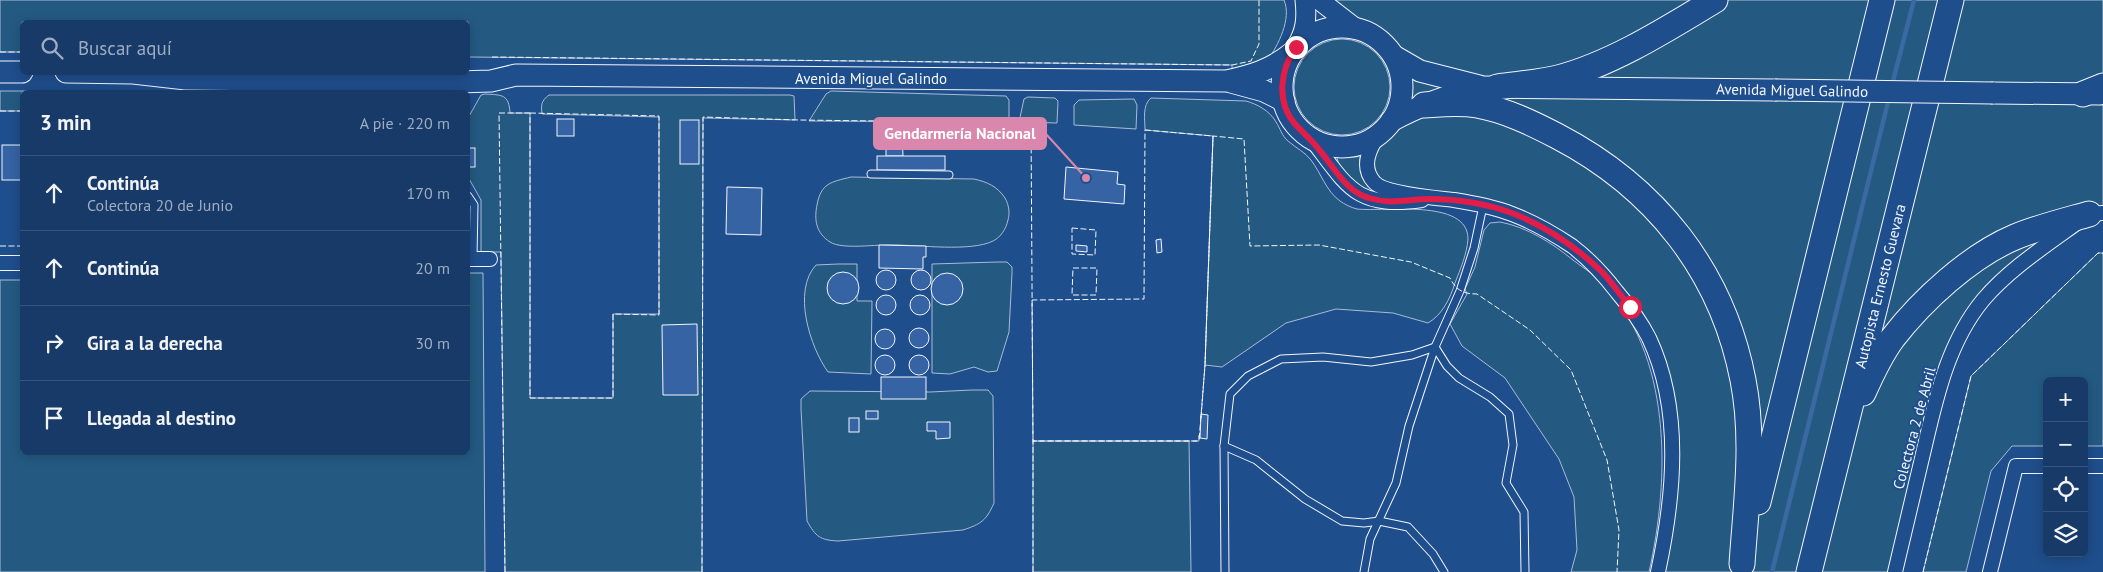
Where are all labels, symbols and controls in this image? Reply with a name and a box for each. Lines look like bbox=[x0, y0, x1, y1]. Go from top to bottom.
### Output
search box bbox=[20, 20, 470, 75]
icon: search bbox=[38, 34, 66, 62]
text: Buscar aquí bbox=[78, 36, 172, 60]
route end bbox=[1285, 36, 1308, 59]
street label: Avenida Miguel Galindo bbox=[795, 69, 947, 88]
street label: Avenida Miguel Galindo bbox=[1716, 79, 1868, 101]
text: 3 min bbox=[40, 109, 91, 136]
text: A pie · 220 m bbox=[360, 113, 450, 133]
callout: Gendarmería Nacional bbox=[874, 118, 1046, 149]
text: Gendarmería Nacional bbox=[884, 123, 1036, 143]
text: Continúa bbox=[87, 171, 159, 195]
icon: ahead bbox=[40, 179, 68, 207]
text: 170 m bbox=[407, 183, 450, 203]
text: Colectora 20 de Junio bbox=[87, 195, 233, 215]
street label: Autopista Ernesto Guevara bbox=[1850, 202, 1910, 370]
icon: ahead bbox=[40, 254, 68, 282]
text: Continúa bbox=[87, 256, 159, 280]
text: 20 m bbox=[415, 258, 450, 278]
route start bbox=[1619, 296, 1642, 319]
icon: right bbox=[40, 329, 68, 357]
text: Gira a la derecha bbox=[87, 331, 223, 355]
text: 30 m bbox=[415, 333, 450, 353]
street label: Colectora 2 de Abril bbox=[1889, 364, 1940, 491]
map controls bbox=[2043, 377, 2088, 557]
button: + bbox=[2043, 377, 2088, 422]
icon: arrive bbox=[40, 404, 68, 432]
text: Llegada al destino bbox=[87, 406, 236, 430]
button: − bbox=[2043, 422, 2088, 467]
button: locate bbox=[2043, 467, 2088, 512]
button: layers bbox=[2043, 512, 2088, 557]

